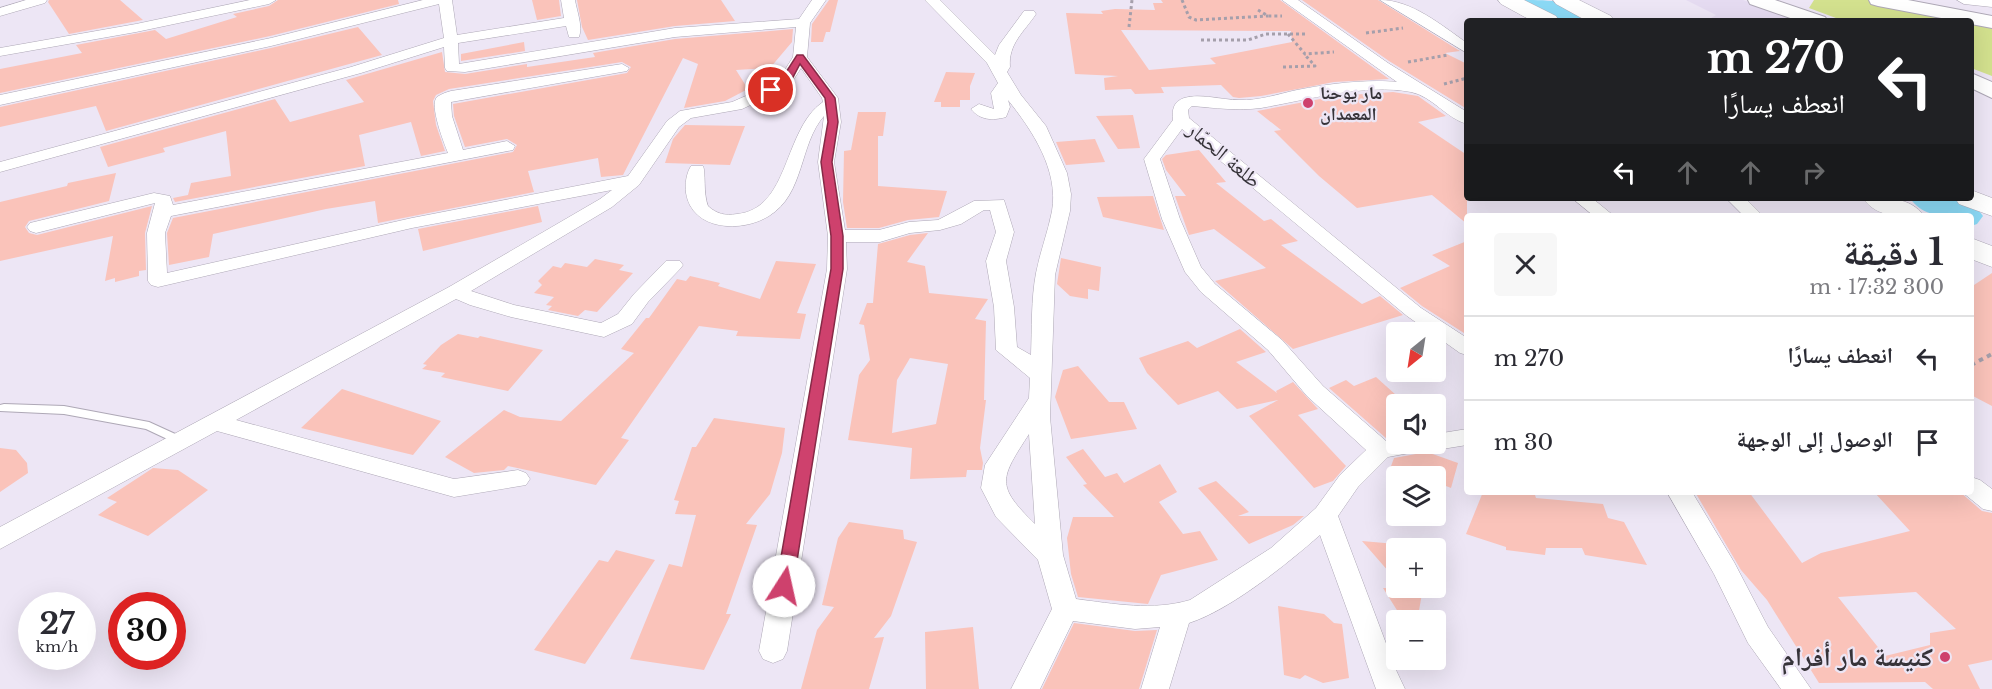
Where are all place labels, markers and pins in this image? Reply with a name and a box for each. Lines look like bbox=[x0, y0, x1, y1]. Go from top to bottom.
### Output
pin bbox=[745, 64, 796, 115]
place label: مار يوحنا المعمدان bbox=[1320, 82, 1382, 125]
marker: مار يوحنا المعمدان bbox=[1301, 96, 1315, 110]
place label: كنيسة مار أفرام bbox=[1782, 641, 1933, 675]
marker: كنيسة مار أفرام bbox=[1938, 650, 1952, 664]

